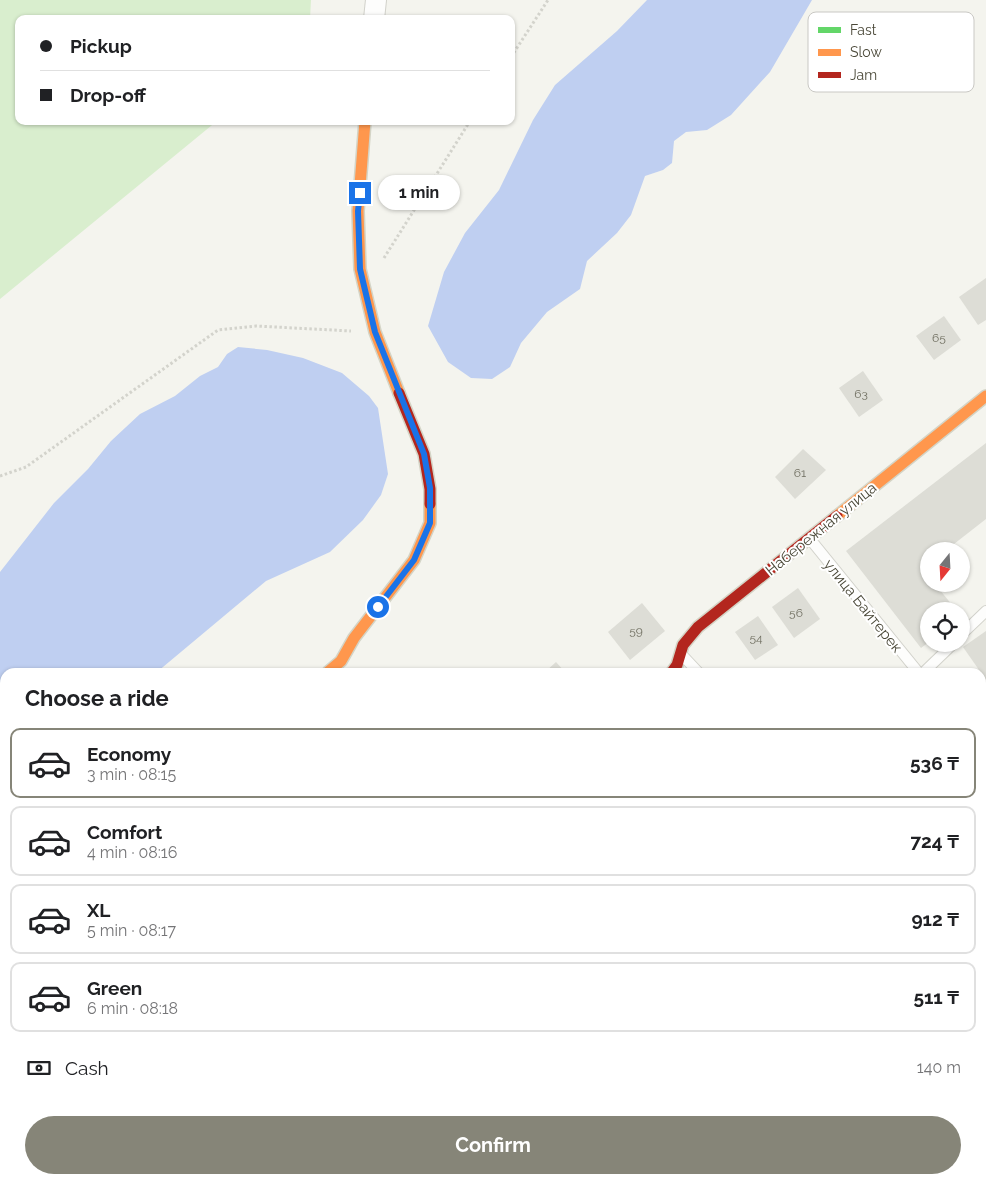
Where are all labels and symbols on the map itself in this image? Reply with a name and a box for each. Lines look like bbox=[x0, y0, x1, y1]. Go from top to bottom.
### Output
legend bbox=[808, 12, 974, 92]
text: Fast bbox=[850, 22, 877, 38]
text: Slow bbox=[850, 44, 882, 60]
text: Jam bbox=[850, 67, 877, 83]
callout: 1 min bbox=[378, 176, 460, 210]
route end bbox=[349, 182, 371, 204]
house number: 65 bbox=[932, 331, 946, 345]
house number: 63 bbox=[854, 387, 868, 401]
house number: 61 bbox=[794, 466, 806, 480]
street label: Набережная улица bbox=[762, 479, 880, 579]
north arrow bbox=[920, 542, 970, 592]
street label: улица Байтерек bbox=[820, 556, 906, 656]
route start bbox=[367, 596, 389, 618]
house number: 56 bbox=[789, 606, 803, 620]
house number: 59 bbox=[629, 624, 643, 638]
house number: 54 bbox=[749, 631, 763, 645]

